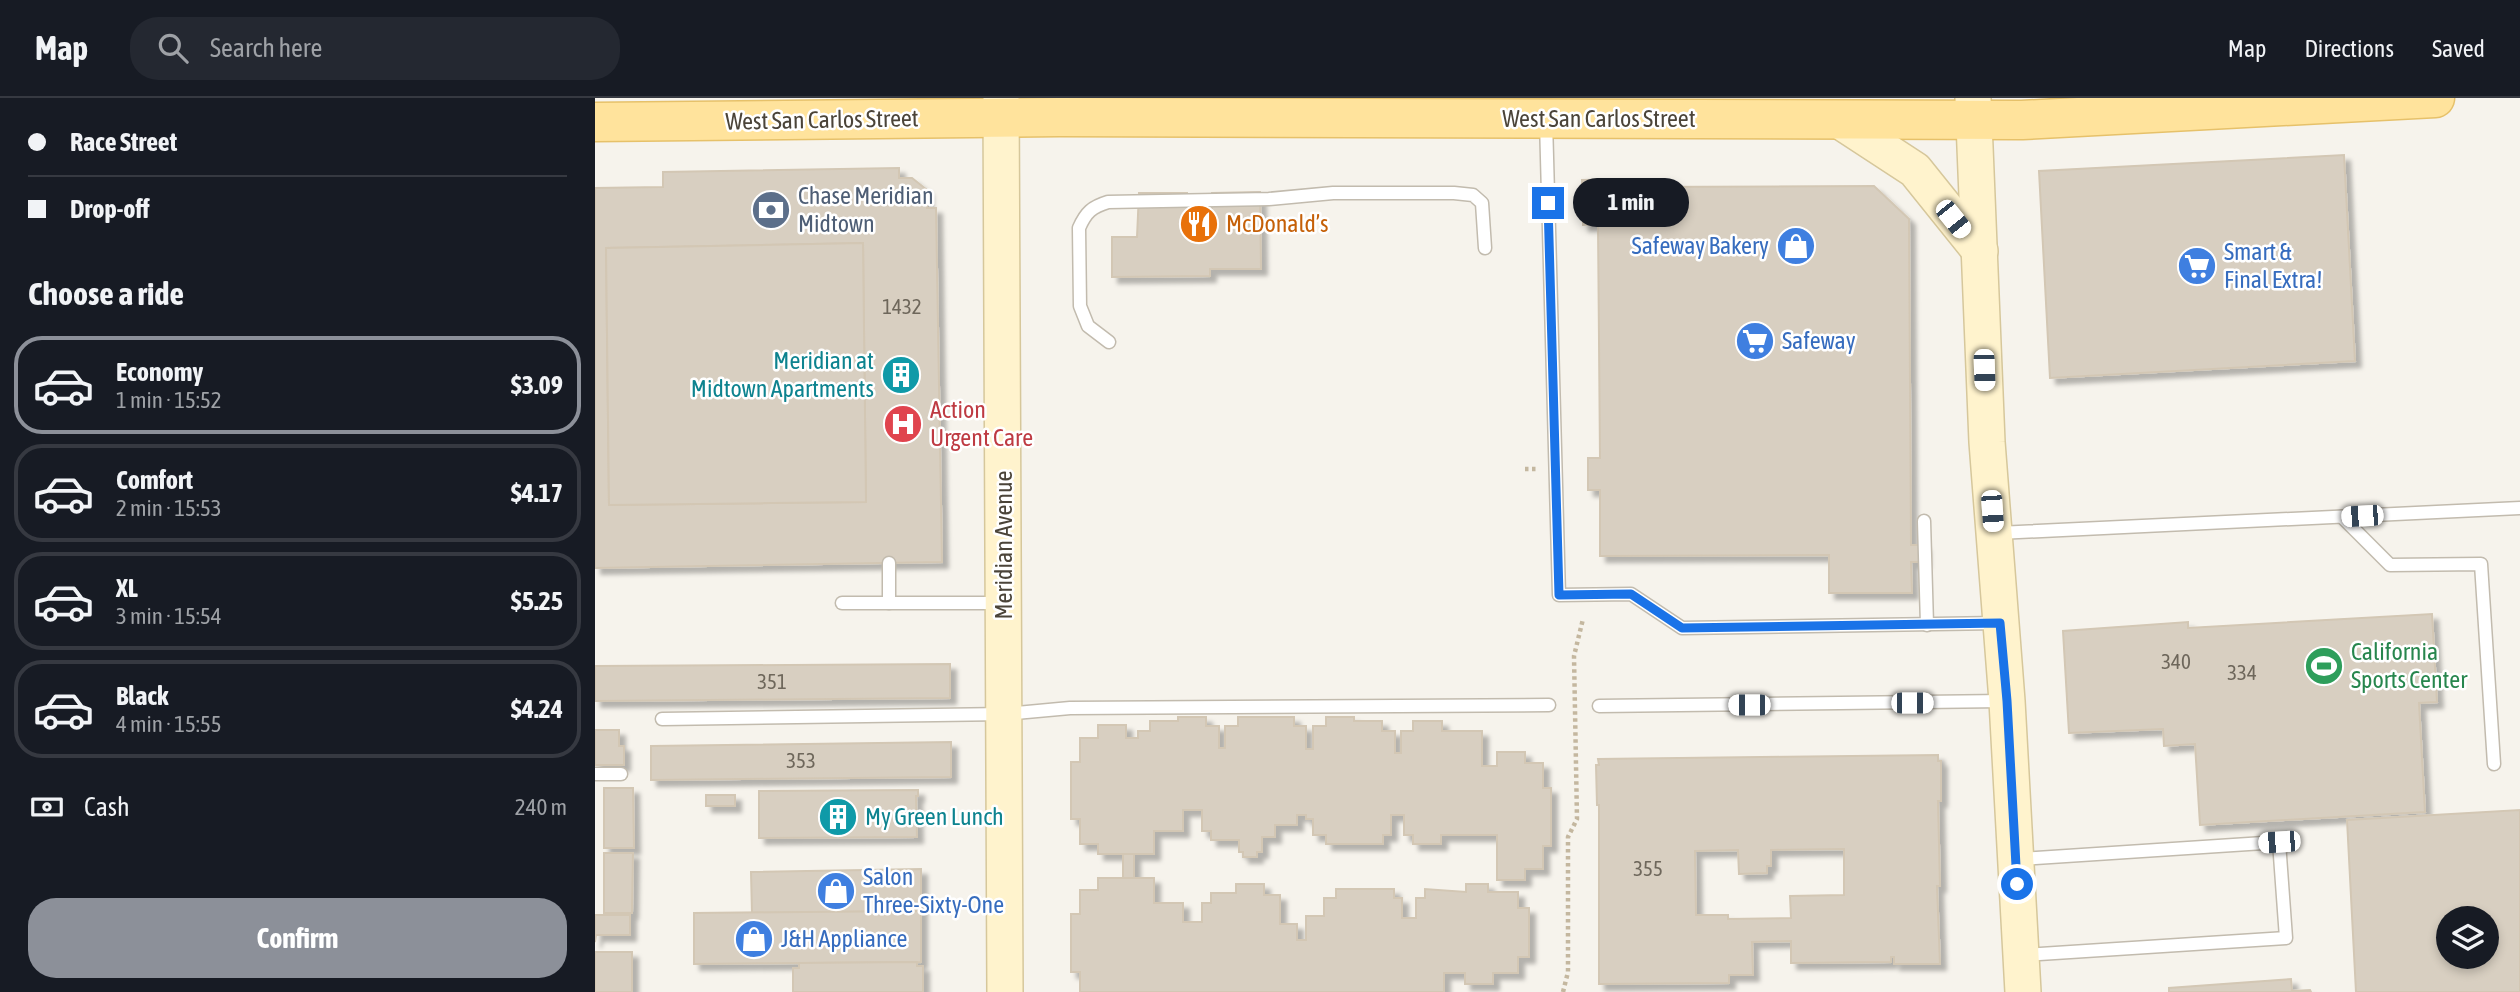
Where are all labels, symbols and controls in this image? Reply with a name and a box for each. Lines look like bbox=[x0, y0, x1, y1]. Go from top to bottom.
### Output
search box bbox=[130, 17, 620, 80]
text: Map bbox=[35, 29, 88, 67]
icon: search bbox=[154, 29, 192, 67]
text: Search here bbox=[210, 33, 322, 63]
text: Map bbox=[2228, 35, 2266, 62]
text: Directions bbox=[2304, 35, 2394, 62]
text: Saved bbox=[2432, 35, 2485, 62]
street label: West San Carlos Street bbox=[725, 104, 919, 135]
street label: West San Carlos Street bbox=[1502, 105, 1696, 132]
text: Race Street bbox=[70, 127, 177, 157]
callout: 1 min bbox=[1573, 178, 1688, 228]
place label: Chase Meridian Midtown bbox=[798, 182, 934, 237]
route end bbox=[1532, 187, 1564, 219]
bank icon: Chase Meridian Midtown bbox=[750, 189, 792, 231]
text: 1 min bbox=[1608, 189, 1654, 215]
text: Drop-off bbox=[70, 194, 150, 224]
car bbox=[1932, 196, 1975, 242]
restaurant icon: McDonald’s bbox=[1178, 203, 1220, 245]
place label: McDonald’s bbox=[1226, 210, 1329, 237]
shop icon: Safeway Bakery bbox=[1775, 225, 1817, 267]
place label: Safeway Bakery bbox=[1632, 232, 1769, 259]
place label: Smart & Final Extra! bbox=[2224, 238, 2322, 293]
supermarket icon: Smart & Final Extra! bbox=[2176, 245, 2218, 287]
text: Choose a ride bbox=[28, 275, 184, 312]
house number: 1432 bbox=[882, 294, 922, 318]
supermarket icon: Safeway bbox=[1734, 320, 1776, 362]
place label: Safeway bbox=[1782, 327, 1856, 354]
place label: Meridian at Midtown Apartments bbox=[691, 347, 874, 402]
car bbox=[1973, 349, 1996, 391]
icon: car bbox=[32, 354, 95, 417]
building icon: Meridian at Midtown Apartments bbox=[880, 354, 922, 396]
text: Economy bbox=[116, 357, 203, 387]
text: $3.09 bbox=[511, 370, 563, 400]
text: 1 min · 15:52 bbox=[116, 387, 222, 413]
place label: Action Urgent Care bbox=[930, 396, 1033, 451]
hospital icon: Action Urgent Care bbox=[882, 403, 924, 445]
icon: car bbox=[32, 462, 95, 525]
text: Comfort bbox=[116, 465, 193, 495]
street label: Meridian Avenue bbox=[990, 471, 1017, 620]
text: $4.17 bbox=[511, 478, 563, 508]
car bbox=[1981, 489, 2004, 533]
text: 2 min · 15:53 bbox=[116, 495, 222, 521]
car bbox=[2341, 504, 2384, 528]
icon: car bbox=[32, 570, 95, 633]
text: XL bbox=[116, 573, 138, 603]
text: $5.25 bbox=[511, 586, 563, 616]
text: 3 min · 15:54 bbox=[116, 603, 222, 629]
place label: California Sports Center bbox=[2351, 638, 2468, 693]
sports icon: California Sports Center bbox=[2303, 645, 2345, 687]
house number: 340 bbox=[2161, 649, 2191, 673]
house number: 334 bbox=[2227, 660, 2257, 684]
house number: 351 bbox=[757, 669, 787, 693]
icon: car bbox=[32, 678, 95, 741]
text: Black bbox=[116, 681, 168, 711]
car bbox=[1892, 693, 1934, 714]
text: $4.24 bbox=[511, 694, 563, 724]
car bbox=[1729, 695, 1771, 716]
text: 4 min · 15:55 bbox=[116, 711, 222, 737]
house number: 353 bbox=[786, 748, 816, 772]
icon: cash bbox=[28, 788, 66, 826]
text: Cash bbox=[84, 792, 130, 822]
text: 240 m bbox=[515, 794, 567, 820]
building icon: My Green Lunch bbox=[817, 796, 859, 838]
place label: My Green Lunch bbox=[865, 803, 1004, 830]
car bbox=[2258, 830, 2301, 854]
house number: 355 bbox=[1633, 856, 1663, 880]
place label: Salon Three-Sixty-One bbox=[863, 863, 1004, 918]
route start bbox=[2001, 868, 2033, 900]
shop icon: Salon Three-Sixty-One bbox=[815, 870, 857, 912]
button: Confirm bbox=[28, 898, 567, 978]
map controls bbox=[2436, 906, 2499, 969]
button: layers bbox=[2436, 906, 2499, 969]
shop icon: J&H Appliance bbox=[733, 918, 775, 960]
place label: J&H Appliance bbox=[781, 925, 907, 952]

